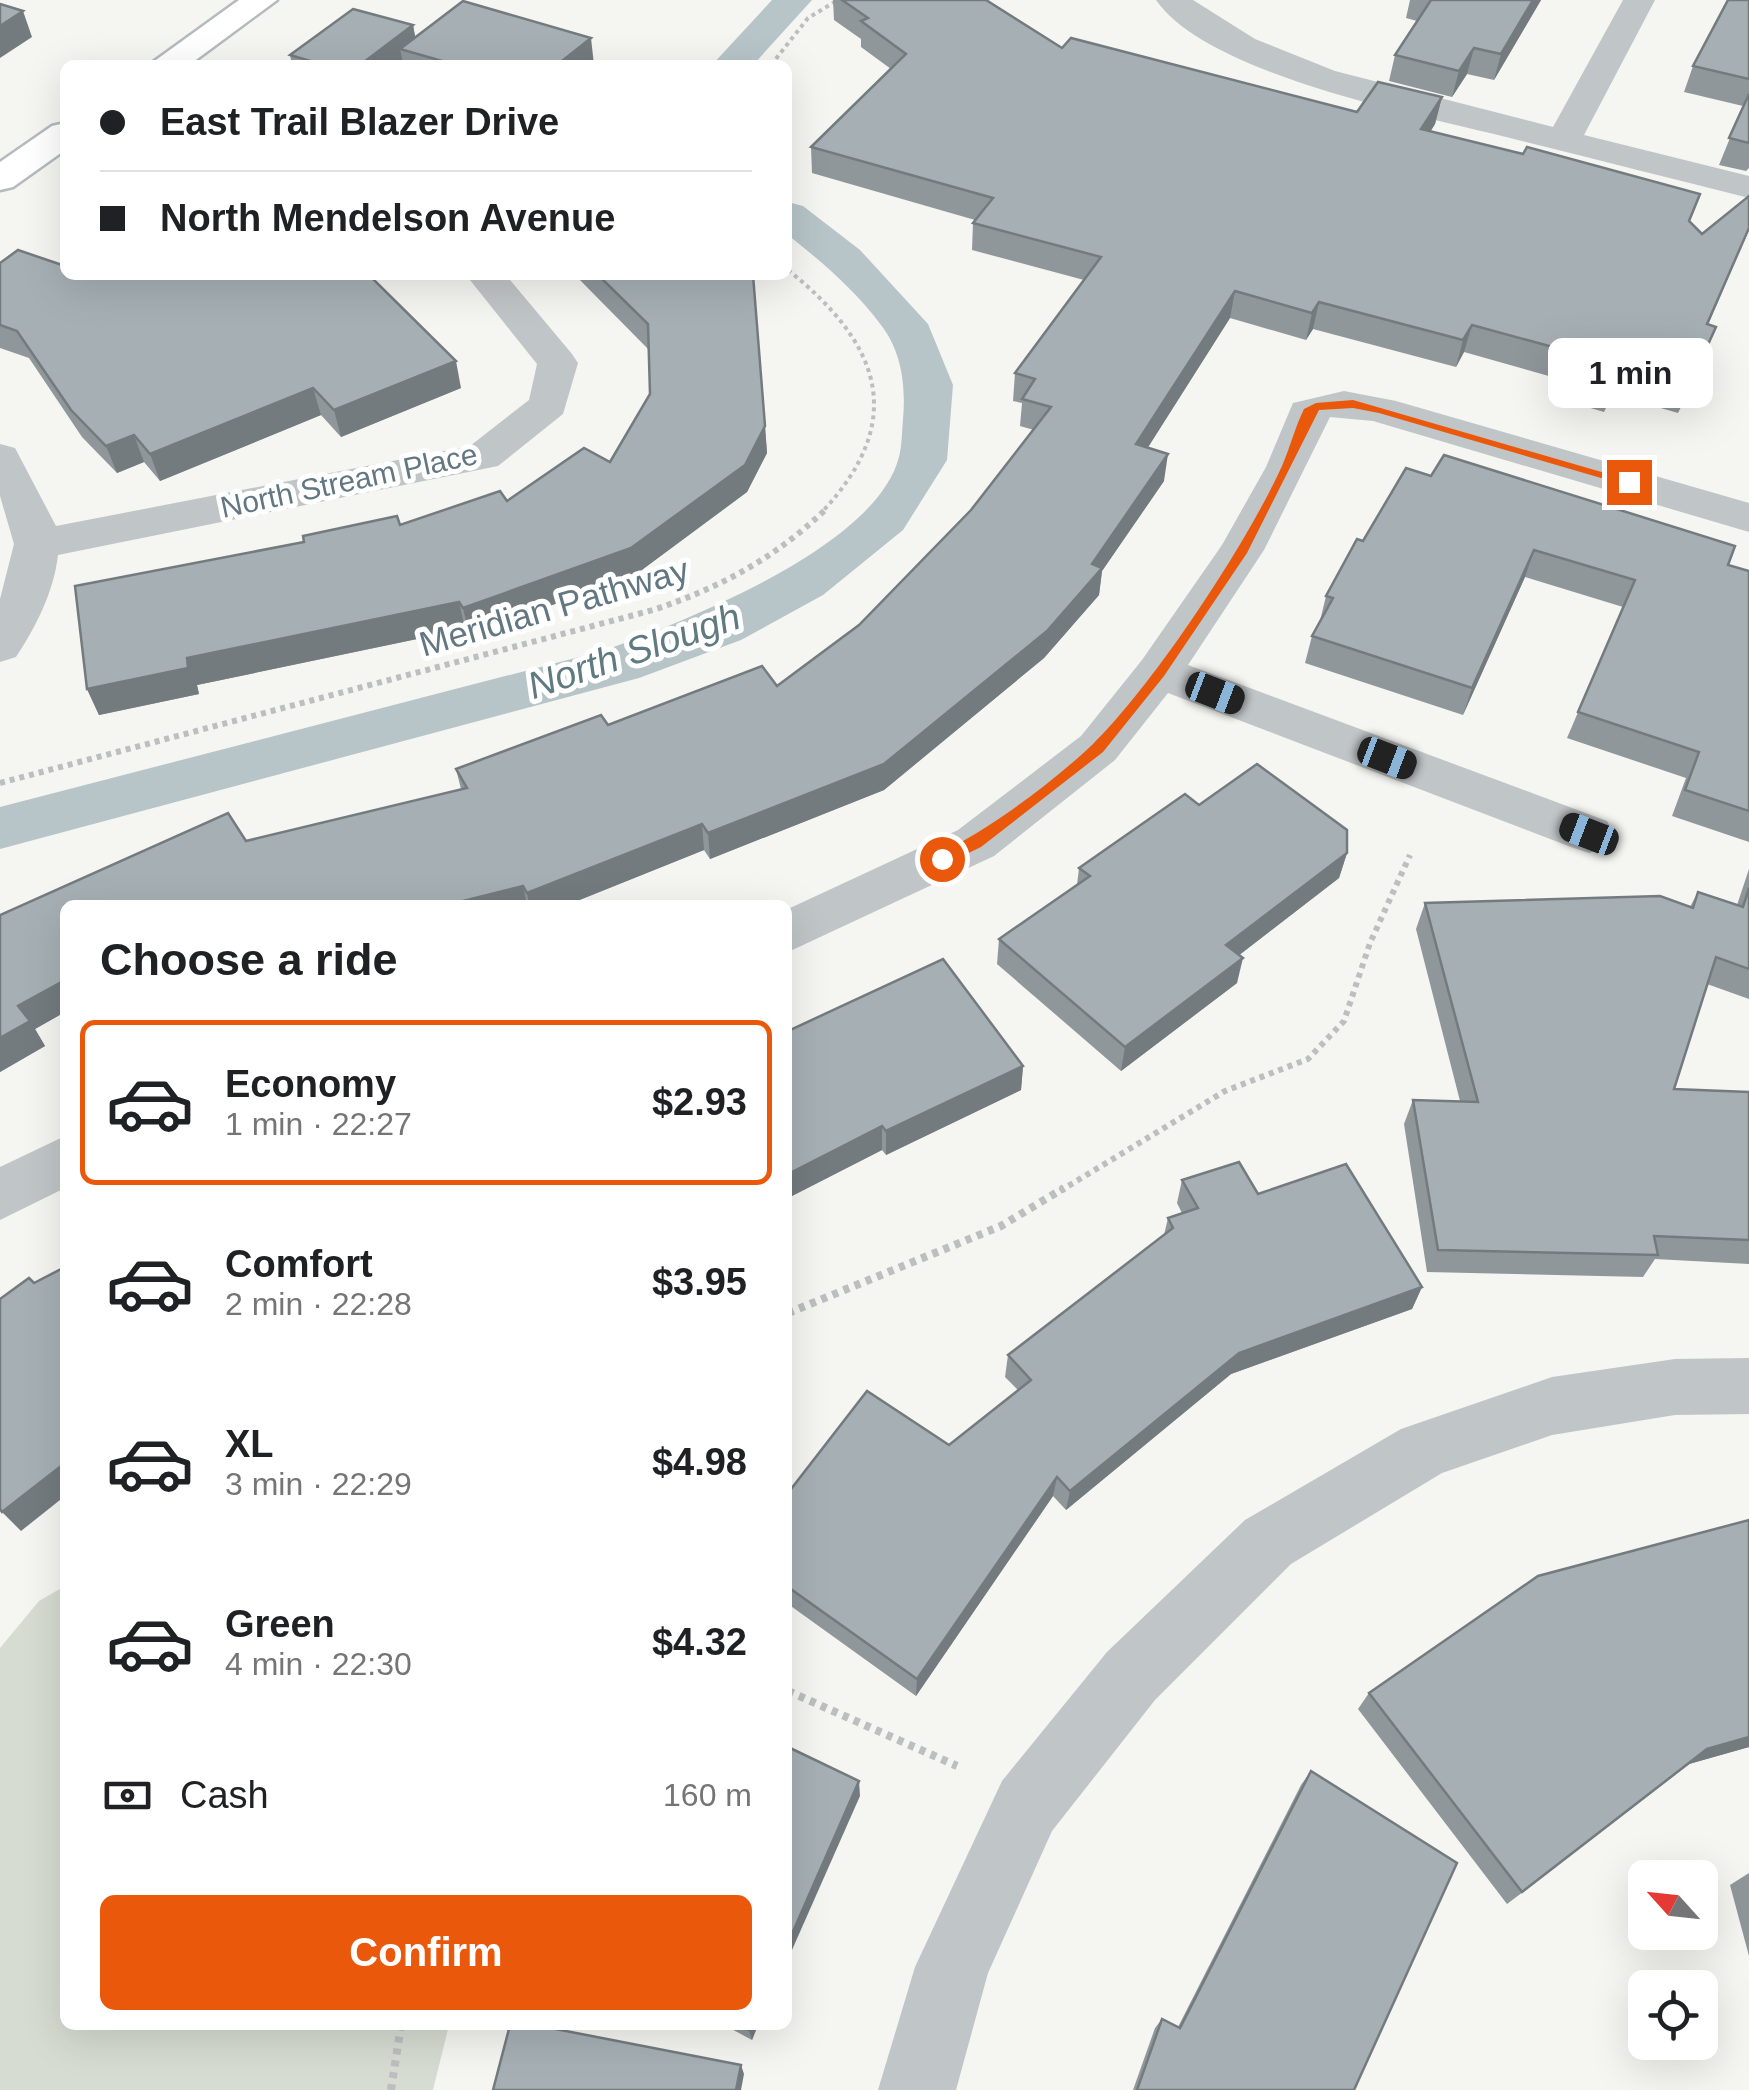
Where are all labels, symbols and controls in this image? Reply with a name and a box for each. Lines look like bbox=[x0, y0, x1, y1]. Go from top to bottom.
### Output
text: East Trail Blazer Drive bbox=[160, 101, 559, 143]
text: North Mendelson Avenue bbox=[160, 197, 615, 239]
callout: 1 min bbox=[1546, 337, 1712, 407]
text: 1 min bbox=[1589, 355, 1672, 391]
street label: North Stream Place bbox=[217, 437, 480, 524]
route end bbox=[1607, 460, 1652, 505]
street label: Meridian Pathway bbox=[415, 549, 693, 664]
water label: North Slough bbox=[522, 595, 746, 707]
car bbox=[1182, 668, 1248, 718]
car bbox=[1354, 733, 1420, 783]
car bbox=[1556, 809, 1622, 859]
route start bbox=[920, 837, 965, 882]
text: Choose a ride bbox=[100, 934, 398, 985]
icon: car bbox=[105, 1058, 195, 1148]
text: Economy bbox=[225, 1063, 396, 1105]
text: $2.93 bbox=[652, 1081, 747, 1123]
text: 1 min · 22:27 bbox=[225, 1106, 412, 1142]
icon: car bbox=[105, 1238, 195, 1328]
text: Comfort bbox=[225, 1243, 373, 1285]
text: $3.95 bbox=[652, 1261, 747, 1303]
text: 2 min · 22:28 bbox=[225, 1286, 412, 1322]
icon: car bbox=[105, 1418, 195, 1508]
text: XL bbox=[225, 1423, 274, 1465]
text: $4.98 bbox=[652, 1441, 747, 1483]
text: 3 min · 22:29 bbox=[225, 1466, 412, 1502]
icon: car bbox=[105, 1598, 195, 1688]
text: Green bbox=[225, 1603, 335, 1645]
text: $4.32 bbox=[652, 1621, 747, 1663]
text: 4 min · 22:30 bbox=[225, 1646, 412, 1682]
icon: cash bbox=[100, 1768, 155, 1823]
text: Cash bbox=[180, 1774, 269, 1816]
text: 160 m bbox=[663, 1777, 752, 1813]
north arrow bbox=[1628, 1860, 1718, 1950]
map controls bbox=[1628, 1860, 1718, 2060]
button: Confirm bbox=[100, 1895, 752, 2010]
button: locate bbox=[1628, 1970, 1718, 2060]

